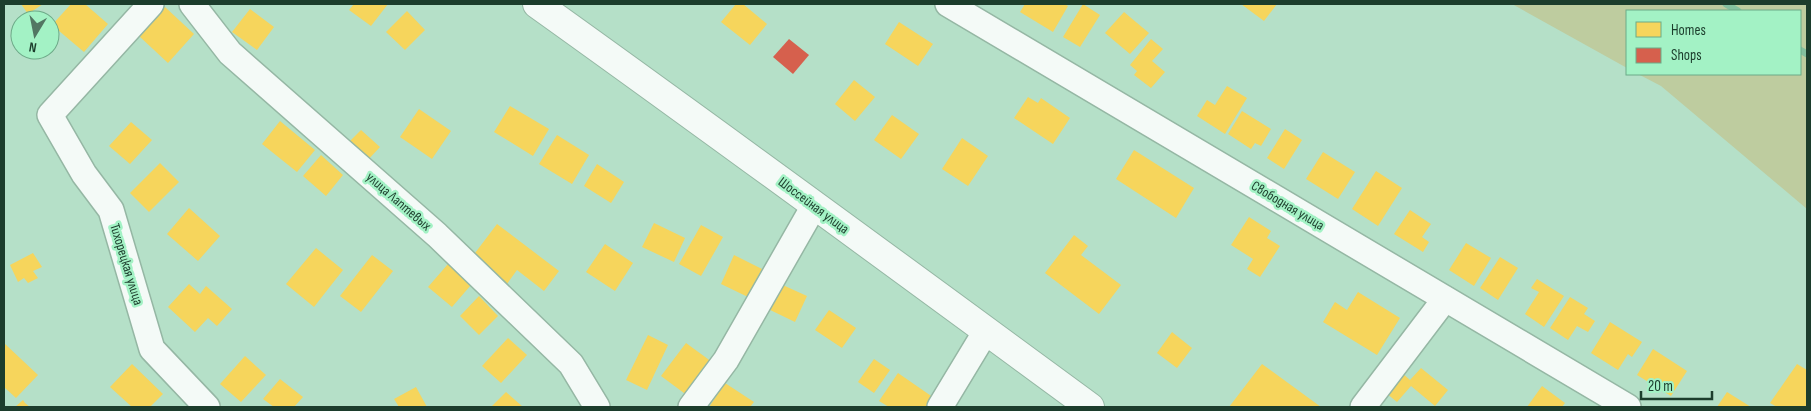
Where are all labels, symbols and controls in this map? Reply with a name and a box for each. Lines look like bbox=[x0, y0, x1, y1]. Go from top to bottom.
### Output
north arrow bbox=[10, 10, 60, 60]
legend bbox=[1626, 10, 1801, 75]
text: Homes bbox=[1671, 21, 1706, 40]
text: N bbox=[28, 38, 38, 56]
text: Shops bbox=[1671, 46, 1702, 65]
street label: улица Лаптевых bbox=[363, 169, 435, 235]
street label: Шоссейная улица bbox=[775, 173, 852, 238]
street label: Свободная улица bbox=[1248, 177, 1327, 234]
street label: Тихорецкая улица bbox=[106, 221, 147, 307]
scale bar bbox=[1641, 368, 1712, 400]
text: 20 m bbox=[1648, 377, 1673, 396]

